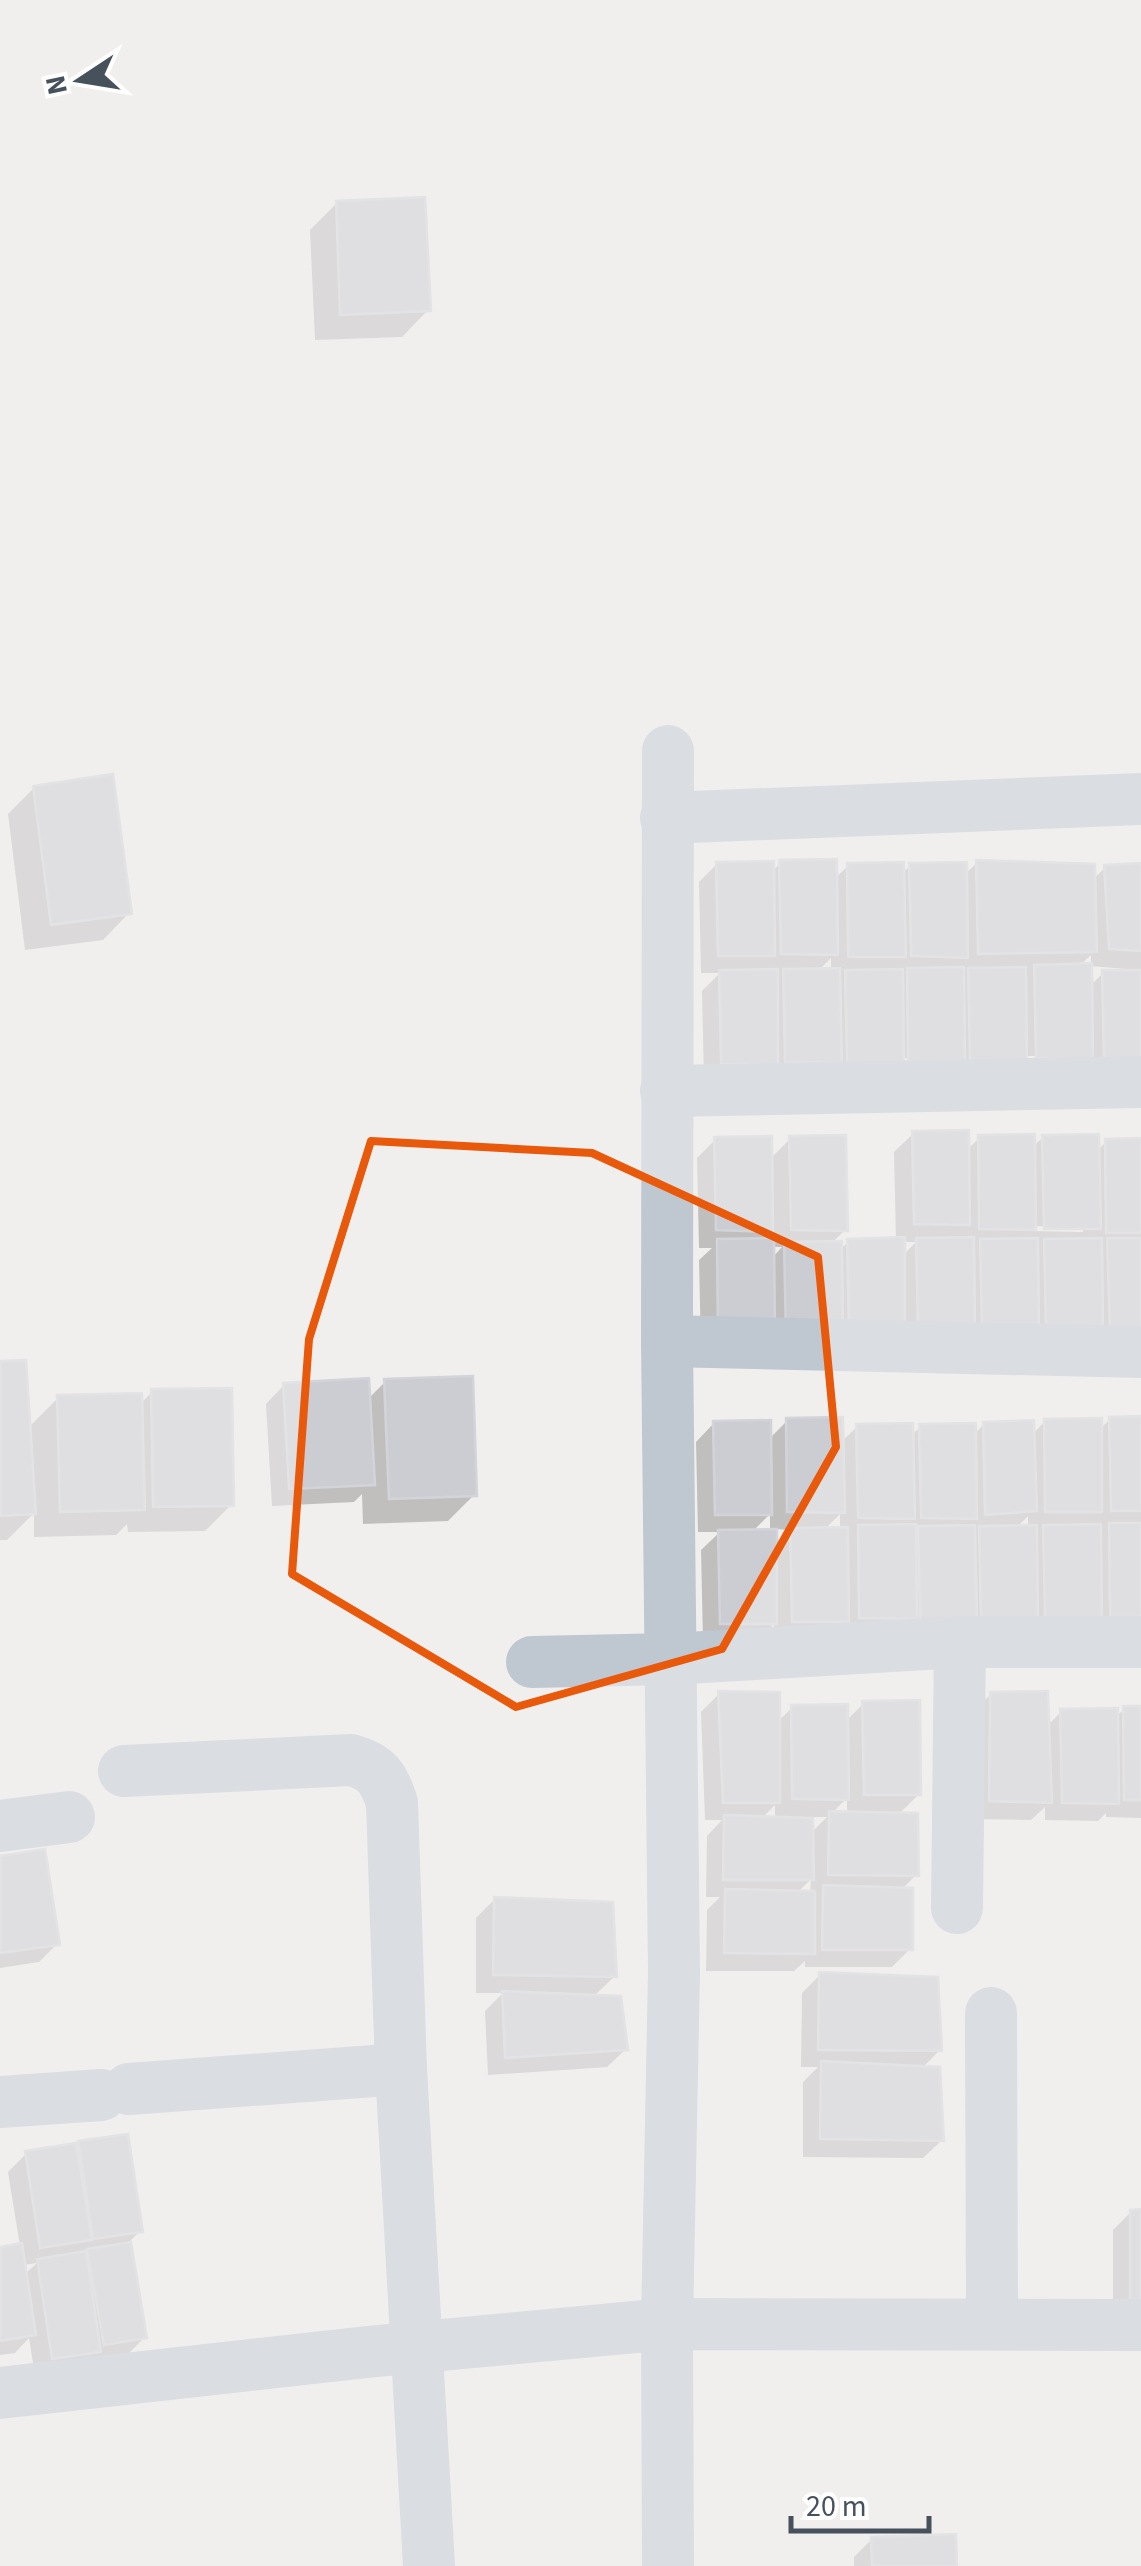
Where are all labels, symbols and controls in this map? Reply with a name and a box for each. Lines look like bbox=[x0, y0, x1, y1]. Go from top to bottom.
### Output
north arrow bbox=[30, 30, 130, 130]
text: N bbox=[35, 72, 78, 98]
scale bar bbox=[791, 2471, 928, 2533]
text: 20 m bbox=[806, 2485, 867, 2528]

